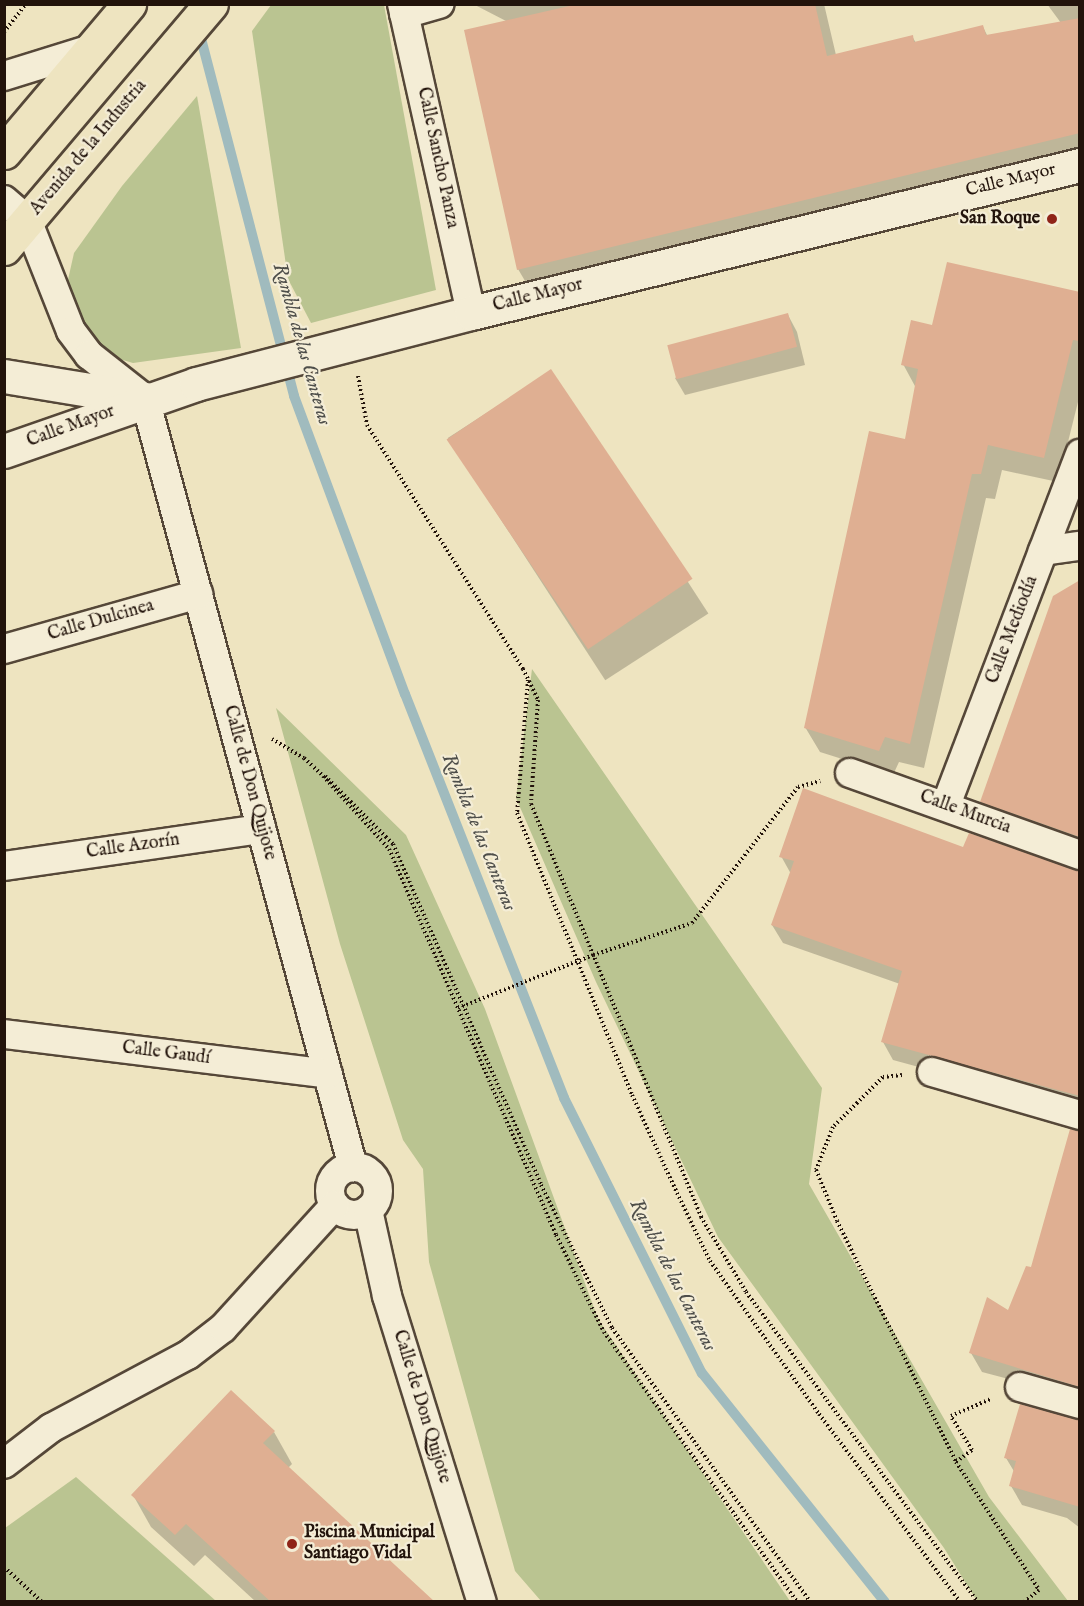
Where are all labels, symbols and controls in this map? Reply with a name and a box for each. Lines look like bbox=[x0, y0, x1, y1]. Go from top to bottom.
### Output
street label: Avenida de la Industria bbox=[26, 76, 152, 220]
street label: Calle Sancho Panza bbox=[411, 85, 463, 231]
street label: Calle Mayor bbox=[964, 159, 1058, 203]
place label: San Roque bbox=[960, 208, 1040, 230]
marker: San Roque bbox=[1045, 212, 1059, 226]
water label: Rambla de las Canteras bbox=[267, 260, 337, 428]
street label: Calle Mayor bbox=[491, 274, 585, 318]
street label: Calle Mayor bbox=[24, 401, 118, 453]
street label: Calle Mediodía bbox=[983, 573, 1043, 687]
street label: Calle Dulcinea bbox=[45, 596, 157, 646]
street label: Calle de Don Quijote bbox=[218, 703, 280, 863]
water label: Rambla de las Canteras bbox=[436, 750, 522, 914]
street label: Calle Murcia bbox=[916, 787, 1014, 839]
street label: Calle Azorín bbox=[85, 830, 181, 864]
street label: Calle Gaudí bbox=[121, 1038, 211, 1070]
water label: Rambla de las Canteras bbox=[624, 1195, 722, 1355]
street label: Calle de Don Quijote bbox=[387, 1328, 455, 1486]
place label: Piscina Municipal Santiago Vidal bbox=[304, 1523, 435, 1565]
marker: Piscina Municipal Santiago Vidal bbox=[285, 1537, 299, 1551]

